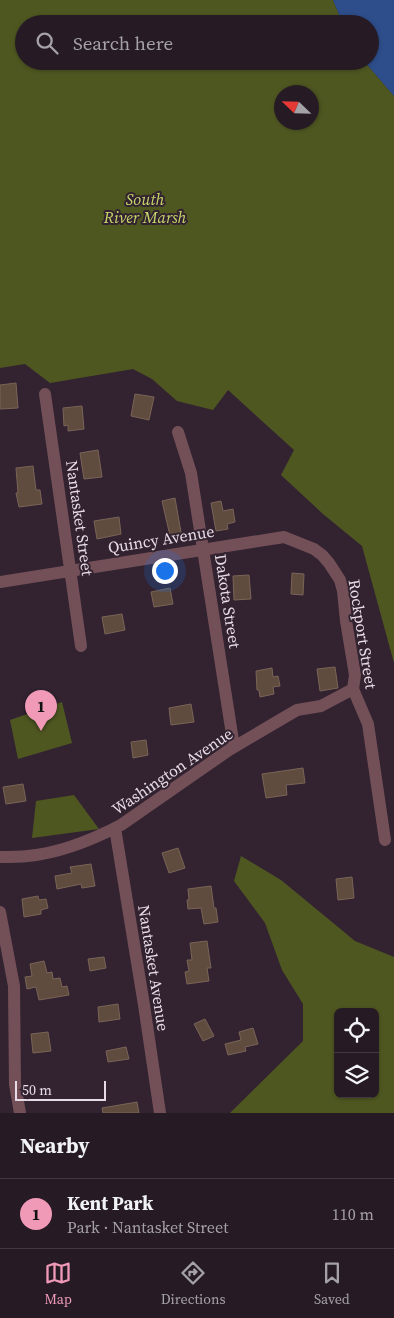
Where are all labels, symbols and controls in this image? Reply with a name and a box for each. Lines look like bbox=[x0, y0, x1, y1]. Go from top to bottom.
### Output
search box bbox=[15, 15, 379, 70]
icon: search bbox=[33, 29, 61, 57]
text: Search here bbox=[73, 30, 173, 56]
north arrow bbox=[274, 85, 319, 130]
park label: South River Marsh bbox=[103, 188, 186, 228]
street label: Nantasket Street bbox=[61, 459, 99, 578]
street label: Quincy Avenue bbox=[106, 520, 216, 558]
street label: Dakota Street bbox=[210, 552, 246, 650]
your location bbox=[152, 558, 178, 584]
street label: Rockport Street bbox=[343, 578, 383, 691]
pin: 1 bbox=[25, 690, 57, 731]
street label: Washington Avenue bbox=[107, 722, 237, 820]
street label: Nantasket Avenue bbox=[133, 903, 175, 1033]
map controls bbox=[334, 1008, 379, 1098]
button: locate bbox=[334, 1008, 379, 1053]
button: layers bbox=[334, 1053, 379, 1098]
scale bar bbox=[15, 1078, 106, 1101]
text: 50 m bbox=[22, 1080, 52, 1100]
text: Nearby bbox=[20, 1131, 90, 1160]
text: Kent Park bbox=[67, 1190, 153, 1216]
text: 1 bbox=[32, 1203, 40, 1225]
text: 110 m bbox=[332, 1203, 374, 1225]
text: Park · Nantasket Street bbox=[67, 1216, 228, 1238]
tab: Map bbox=[44, 1259, 72, 1309]
tab: Directions bbox=[161, 1259, 225, 1309]
tab: Saved bbox=[314, 1259, 350, 1309]

